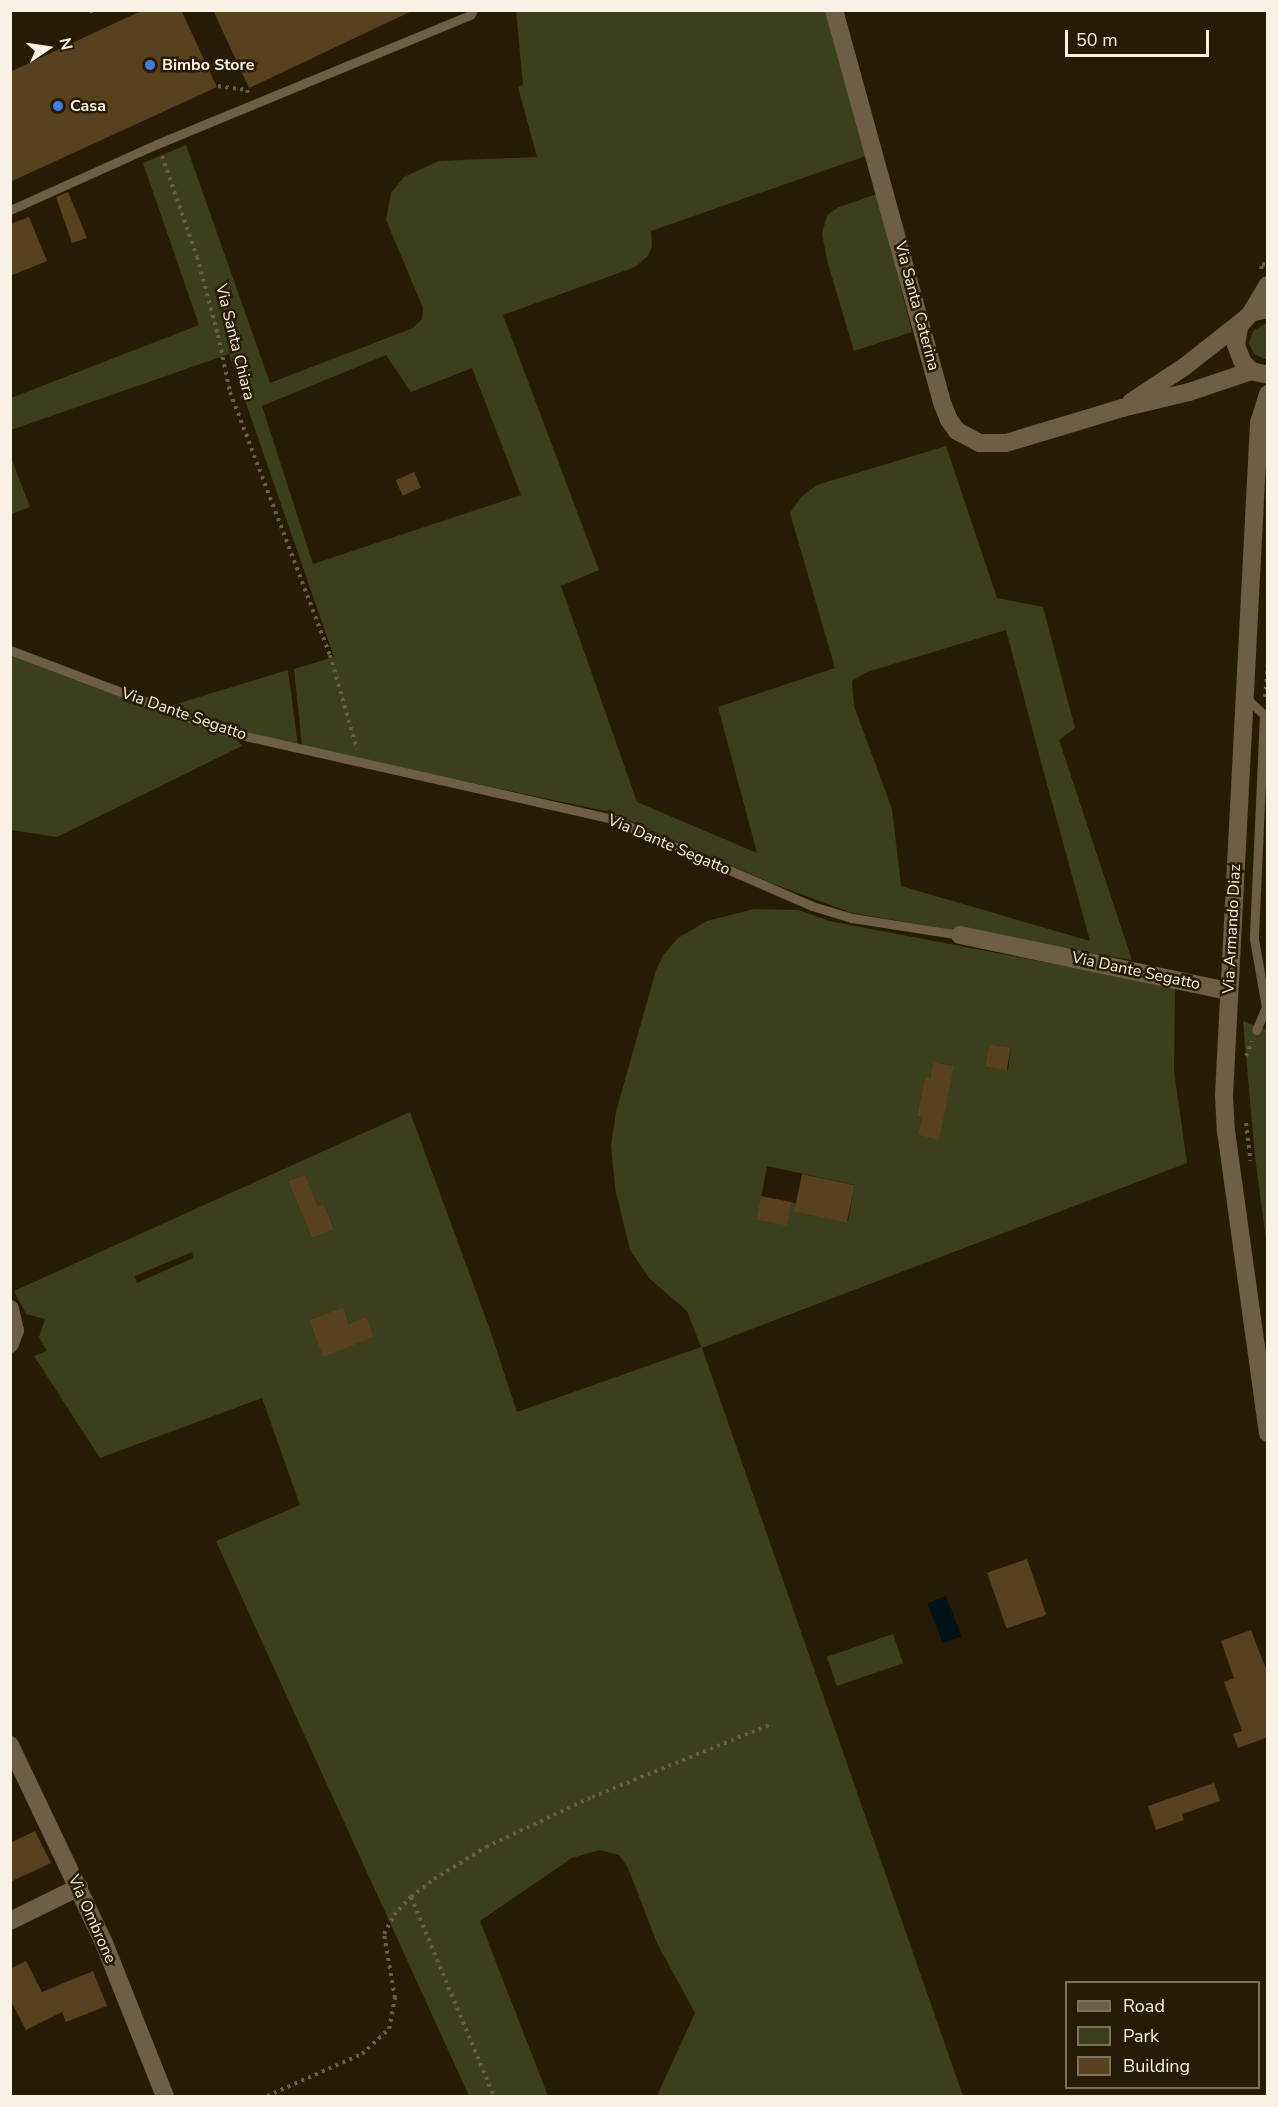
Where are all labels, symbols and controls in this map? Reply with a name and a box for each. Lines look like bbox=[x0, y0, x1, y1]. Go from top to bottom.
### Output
north arrow bbox=[18, 18, 78, 78]
scale bar bbox=[1068, 18, 1212, 56]
text: 50 m bbox=[1076, 28, 1118, 52]
text: N bbox=[53, 36, 78, 52]
place label: Bimbo Store bbox=[162, 55, 254, 75]
marker: Bimbo Store bbox=[143, 58, 157, 72]
place label: Casa bbox=[70, 96, 106, 116]
marker: Casa bbox=[51, 99, 65, 113]
street label: Via Santa Caterina bbox=[891, 239, 943, 373]
street label: Via Santa Chiara bbox=[211, 282, 259, 402]
street label: Via Dante Segatto bbox=[119, 684, 249, 744]
street label: Via Dante Segatto bbox=[605, 811, 733, 879]
street label: Via Armando Diaz bbox=[1219, 864, 1245, 994]
street label: Via Dante Segatto bbox=[1070, 948, 1202, 994]
street label: Via Ombrone bbox=[64, 1872, 120, 1966]
legend bbox=[1065, 1981, 1260, 2089]
text: Road bbox=[1123, 1994, 1165, 2018]
text: Park bbox=[1123, 2024, 1159, 2048]
text: Building bbox=[1123, 2054, 1190, 2078]

